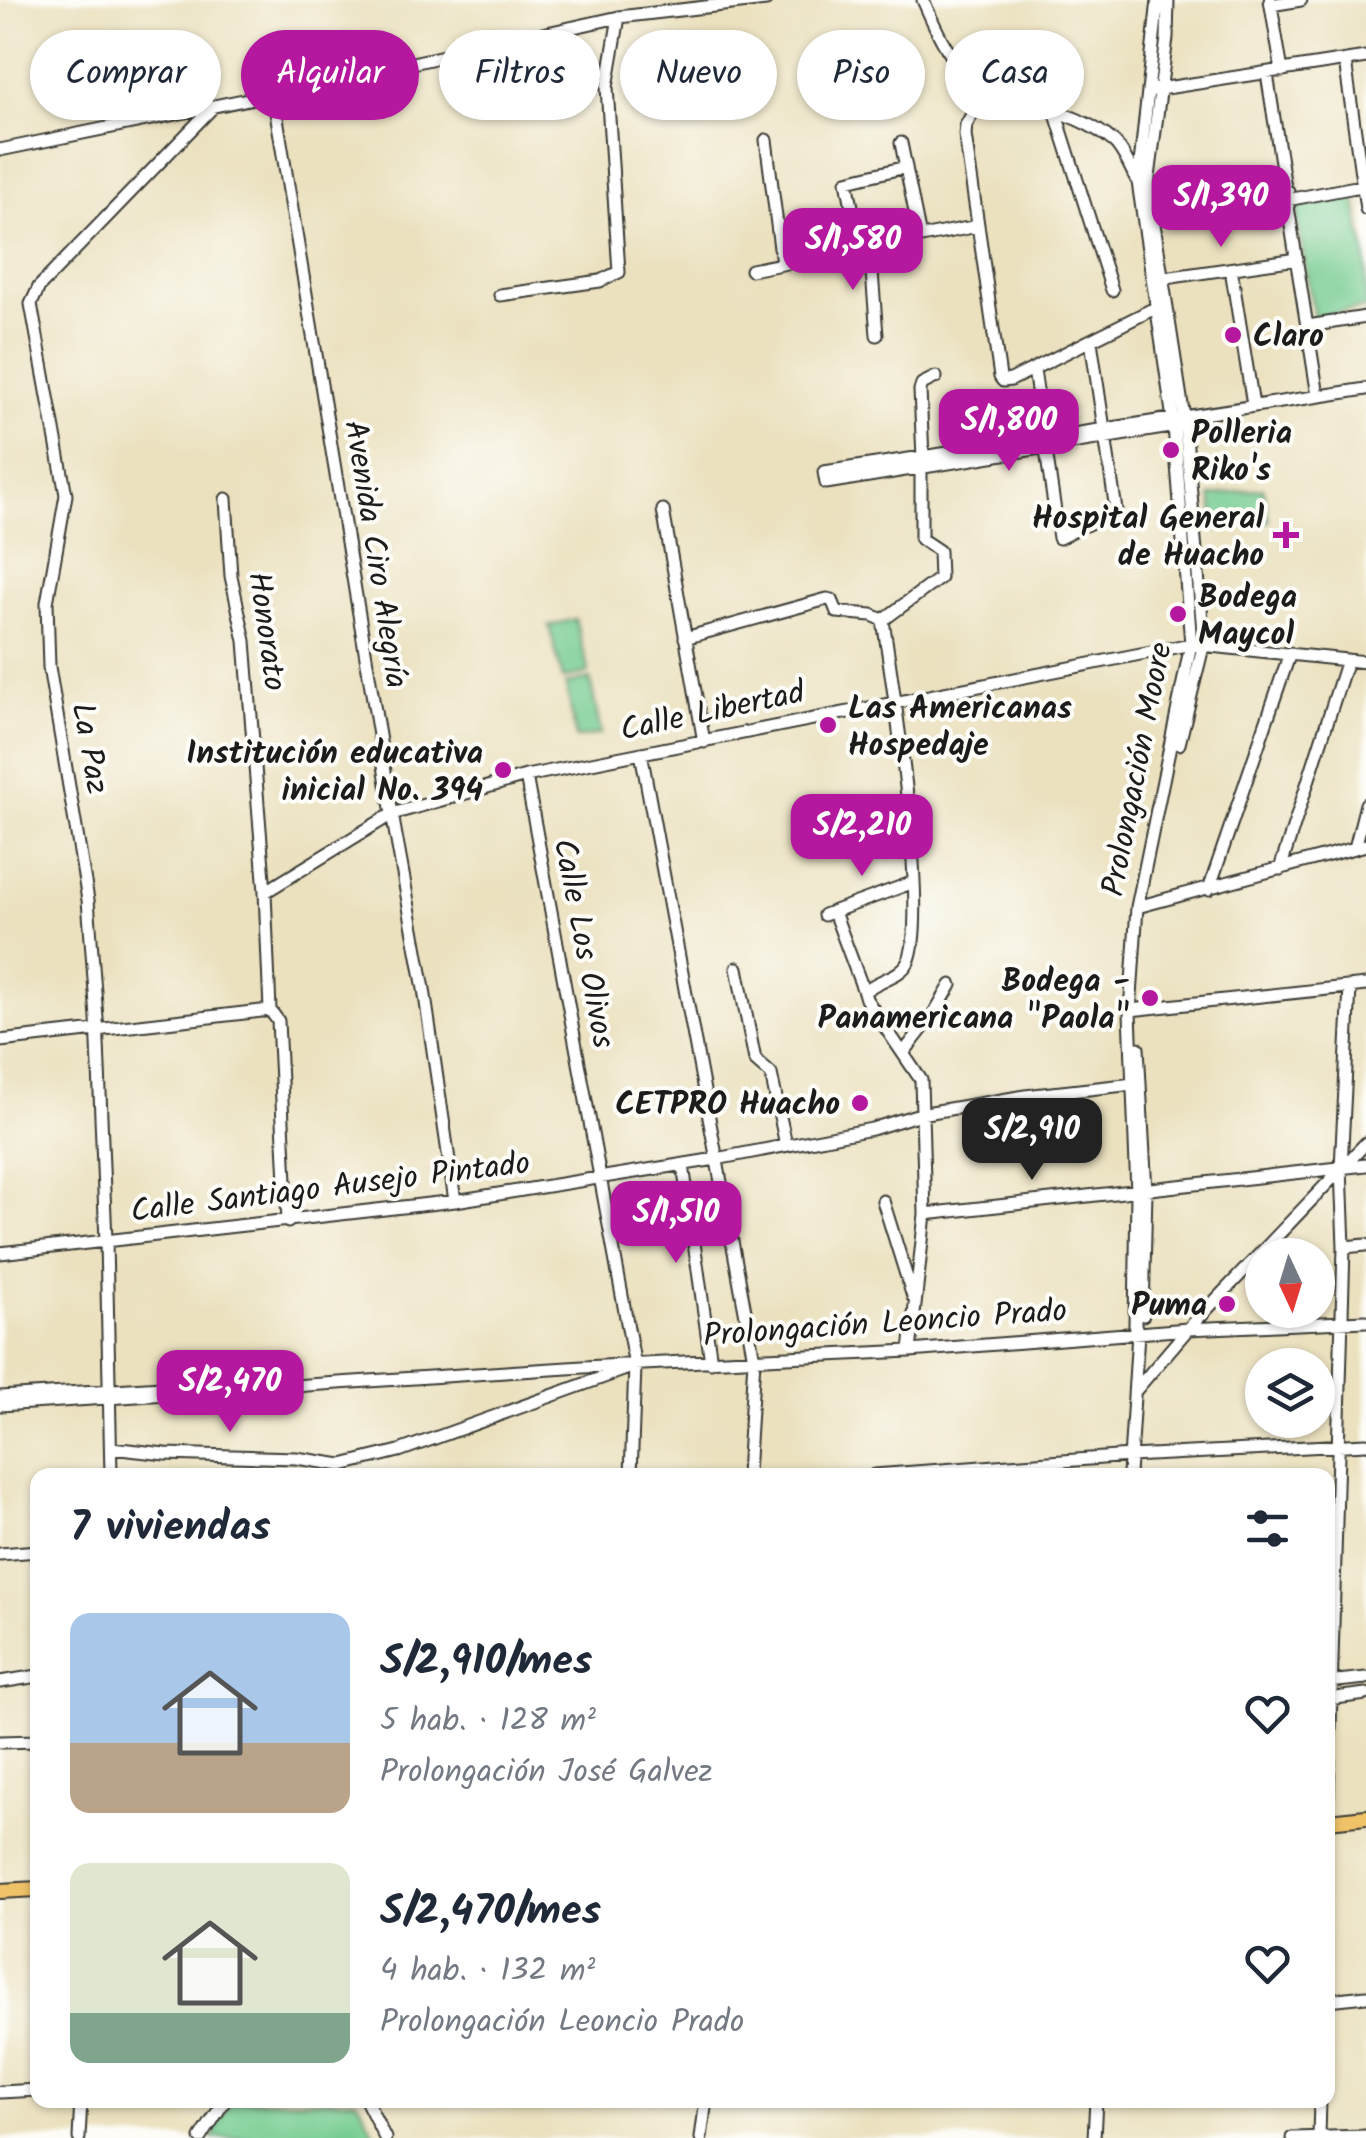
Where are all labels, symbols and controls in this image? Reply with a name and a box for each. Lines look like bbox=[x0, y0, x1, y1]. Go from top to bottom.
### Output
chip: Comprar bbox=[30, 30, 221, 120]
chip: Alquilar bbox=[241, 30, 419, 120]
chip: Filtros bbox=[439, 30, 600, 120]
chip: Nuevo bbox=[620, 30, 777, 120]
chip: Piso bbox=[797, 30, 925, 120]
chip: Casa bbox=[945, 30, 1084, 120]
pin: S/1,390 bbox=[1129, 165, 1313, 250]
text: S/1,390 bbox=[1174, 172, 1268, 223]
pin: S/1,580 bbox=[761, 208, 945, 293]
text: S/1,580 bbox=[805, 215, 901, 266]
place label: Claro bbox=[1253, 312, 1324, 363]
marker: Claro bbox=[1222, 324, 1244, 346]
pin: S/1,800 bbox=[917, 389, 1101, 474]
text: S/1,800 bbox=[961, 396, 1057, 447]
place label: Polleria Riko's bbox=[1191, 409, 1292, 497]
street label: Avenida Ciro Alegría bbox=[328, 417, 421, 692]
marker: Polleria Riko's bbox=[1160, 439, 1182, 461]
place label: Hospital General de Huacho bbox=[1032, 494, 1264, 582]
marker: Hospital General de Huacho bbox=[1273, 522, 1299, 548]
street label: Honorato bbox=[232, 568, 299, 694]
place label: Bodega Maycol bbox=[1198, 573, 1297, 661]
marker: Bodega Maycol bbox=[1167, 603, 1189, 625]
street label: Prolongación Moore bbox=[1089, 638, 1188, 901]
street label: Calle Libertad bbox=[616, 668, 810, 757]
place label: Las Americanas Hospedaje bbox=[848, 684, 1072, 772]
street label: La Paz bbox=[55, 699, 122, 798]
marker: Las Americanas Hospedaje bbox=[817, 714, 839, 736]
place label: Institución educativa inicial No. 394 bbox=[186, 729, 483, 817]
marker: Institución educativa inicial No. 394 bbox=[492, 759, 514, 781]
pin: S/2,210 bbox=[770, 794, 954, 879]
text: S/2,210 bbox=[813, 801, 911, 852]
street label: Calle Los Olivos bbox=[537, 834, 628, 1053]
place label: Bodega - Panamericana "Paola" bbox=[818, 957, 1130, 1045]
marker: Bodega - Panamericana "Paola" bbox=[1139, 987, 1161, 1009]
place label: CETPRO Huacho bbox=[615, 1080, 840, 1131]
marker: CETPRO Huacho bbox=[849, 1092, 871, 1114]
pin: S/2,910 bbox=[940, 1098, 1124, 1183]
text: S/2,910 bbox=[984, 1105, 1080, 1156]
street label: Calle Santiago Ausejo Pintado bbox=[128, 1139, 533, 1238]
pin: S/1,510 bbox=[584, 1181, 768, 1266]
text: S/1,510 bbox=[632, 1188, 720, 1239]
north arrow bbox=[1245, 1238, 1335, 1328]
map controls bbox=[1245, 1238, 1335, 1438]
place label: Puma bbox=[1131, 1281, 1207, 1332]
street label: Prolongación Leoncio Prado bbox=[702, 1286, 1069, 1363]
marker: Puma bbox=[1216, 1293, 1238, 1315]
button: layers bbox=[1245, 1348, 1335, 1438]
pin: S/2,470 bbox=[138, 1350, 322, 1435]
text: S/2,470 bbox=[179, 1357, 281, 1408]
text: 7 viviendas bbox=[70, 1495, 271, 1562]
icon: filters bbox=[1240, 1501, 1295, 1556]
text: S/2,910/mes bbox=[380, 1629, 592, 1696]
icon: home bbox=[150, 1653, 270, 1773]
icon: heart bbox=[1240, 1686, 1295, 1741]
text: 5 hab. · 128 m² bbox=[380, 1696, 596, 1747]
text: Prolongación José Galvez bbox=[380, 1747, 713, 1798]
text: S/2,470/mes bbox=[380, 1879, 601, 1946]
icon: home bbox=[150, 1903, 270, 2023]
icon: heart bbox=[1240, 1936, 1295, 1991]
text: 4 hab. · 132 m² bbox=[380, 1946, 595, 1997]
text: Prolongación Leoncio Prado bbox=[380, 1997, 744, 2048]

